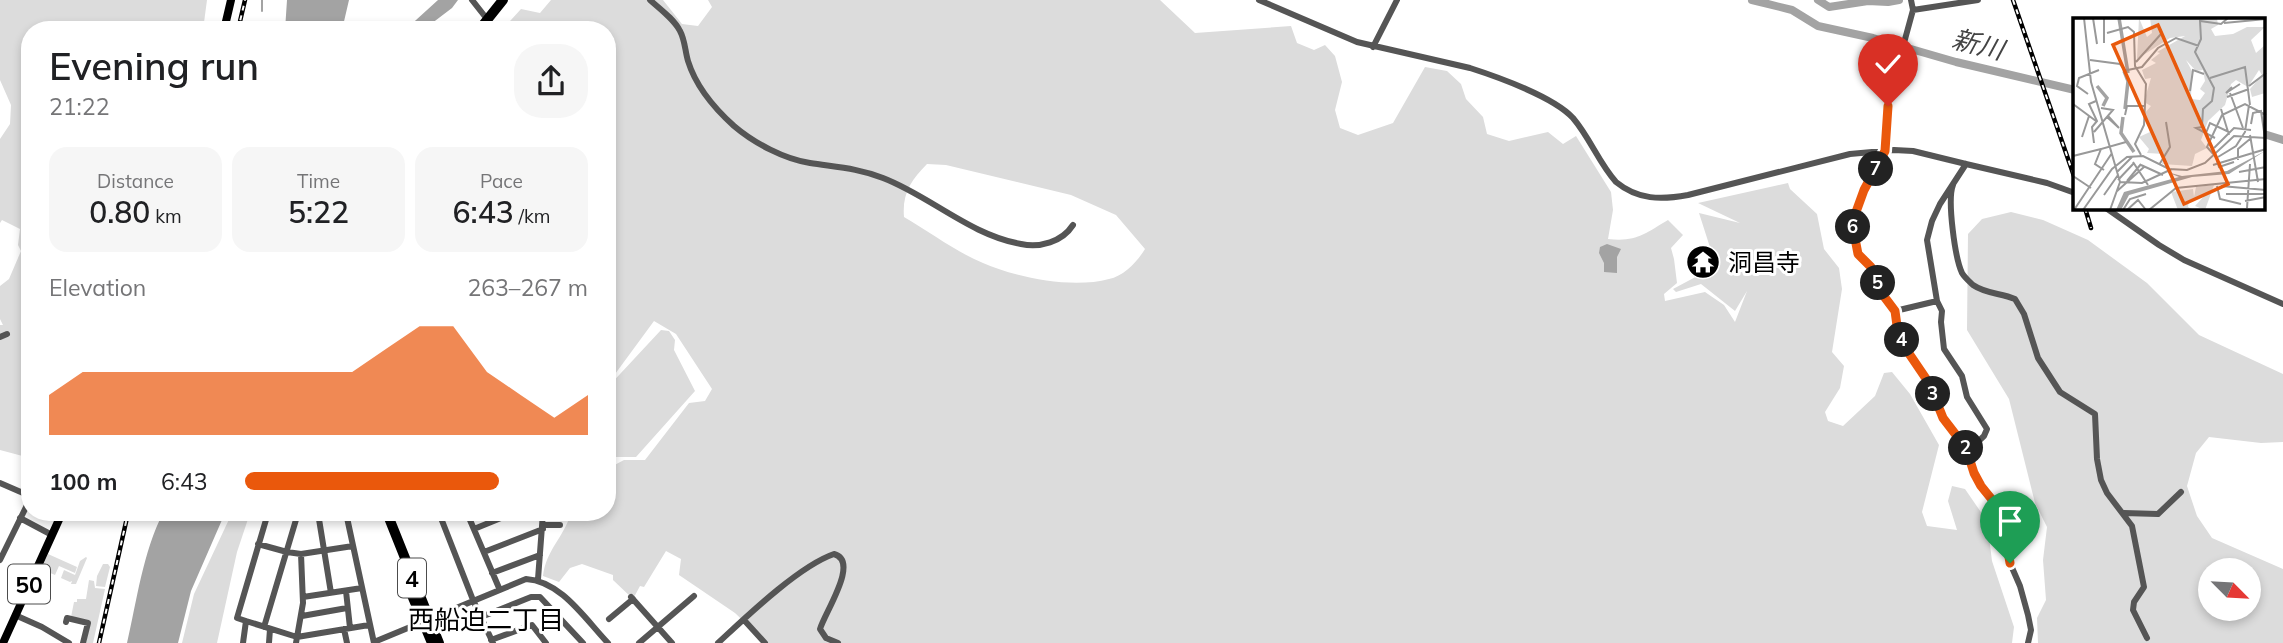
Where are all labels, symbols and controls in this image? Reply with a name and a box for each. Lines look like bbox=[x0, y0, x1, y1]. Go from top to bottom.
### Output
inset map bbox=[2073, 18, 2266, 210]
water label: 新川 bbox=[1949, 22, 2010, 67]
pin bbox=[1858, 34, 1918, 106]
text: Evening run bbox=[49, 42, 259, 90]
button: share bbox=[514, 44, 588, 118]
icon: check bbox=[1869, 45, 1907, 83]
text: 21:22 bbox=[49, 92, 109, 121]
pin: 7 bbox=[1858, 152, 1894, 186]
text: 7 bbox=[1870, 156, 1881, 180]
text: Distance bbox=[97, 169, 174, 193]
text: Time bbox=[297, 169, 340, 193]
text: Pace bbox=[480, 169, 523, 193]
text: 0.80 bbox=[89, 193, 150, 231]
text: 5:22 bbox=[288, 193, 349, 231]
text: 6:43 bbox=[453, 193, 514, 231]
text: km bbox=[150, 204, 182, 228]
text: /km bbox=[514, 204, 550, 228]
pin: 6 bbox=[1836, 210, 1870, 244]
text: 6 bbox=[1847, 214, 1858, 238]
temple icon: 洞昌寺 bbox=[1684, 243, 1722, 281]
place label: 洞昌寺 bbox=[1728, 247, 1800, 277]
pin: 5 bbox=[1860, 266, 1896, 300]
text: 5 bbox=[1872, 270, 1883, 294]
text: Elevation bbox=[49, 273, 146, 302]
text: 263–267 m bbox=[467, 273, 588, 302]
pin: 4 bbox=[1884, 322, 1920, 358]
text: 4 bbox=[1896, 327, 1907, 351]
pin: 3 bbox=[1916, 376, 1951, 412]
text: 3 bbox=[1927, 381, 1938, 405]
pin: 2 bbox=[1948, 430, 1983, 466]
text: 2 bbox=[1960, 435, 1971, 459]
text: 100 m bbox=[49, 467, 117, 496]
text: 6:43 bbox=[161, 467, 208, 496]
pin bbox=[1980, 491, 2040, 563]
icon: arrive bbox=[1991, 502, 2029, 540]
road number: 4 bbox=[398, 558, 426, 598]
north arrow bbox=[2198, 558, 2261, 621]
map controls bbox=[2198, 558, 2261, 621]
road number: 50 bbox=[8, 564, 50, 604]
district label: 西船迫二丁目 bbox=[408, 603, 564, 636]

